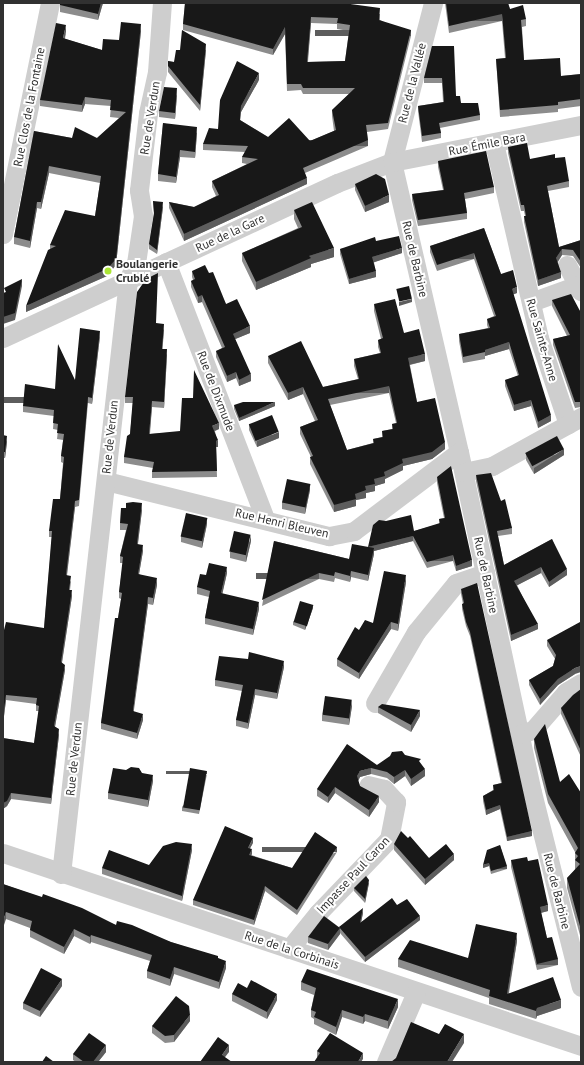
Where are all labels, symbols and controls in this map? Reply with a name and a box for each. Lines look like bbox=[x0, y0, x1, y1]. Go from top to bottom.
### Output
street label: Rue de la Vallée bbox=[395, 41, 429, 125]
street label: Rue Clos de la Fontaine bbox=[10, 46, 48, 168]
street label: Rue de Verdun bbox=[137, 80, 163, 156]
street label: Rue Émile Bara bbox=[447, 129, 527, 159]
street label: Rue de la Gare bbox=[193, 211, 267, 255]
street label: Rue de Barbine bbox=[399, 219, 431, 299]
place label: Boulangerie Crublé bbox=[116, 257, 178, 285]
marker: Boulangerie Crublé bbox=[103, 266, 113, 276]
street label: Rue Sainte-Anne bbox=[523, 297, 561, 383]
street label: Rue de Dixmude bbox=[194, 349, 238, 433]
street label: Rue de Verdun bbox=[99, 399, 121, 475]
street label: Rue Henri Bleuven bbox=[234, 505, 330, 541]
street label: Rue de Barbine bbox=[471, 535, 501, 615]
street label: Rue de Verdun bbox=[63, 721, 85, 797]
street label: Impasse Paul Caron bbox=[314, 833, 392, 917]
street label: Rue de Barbine bbox=[541, 851, 573, 931]
street label: Rue de la Corbinais bbox=[243, 928, 341, 972]

